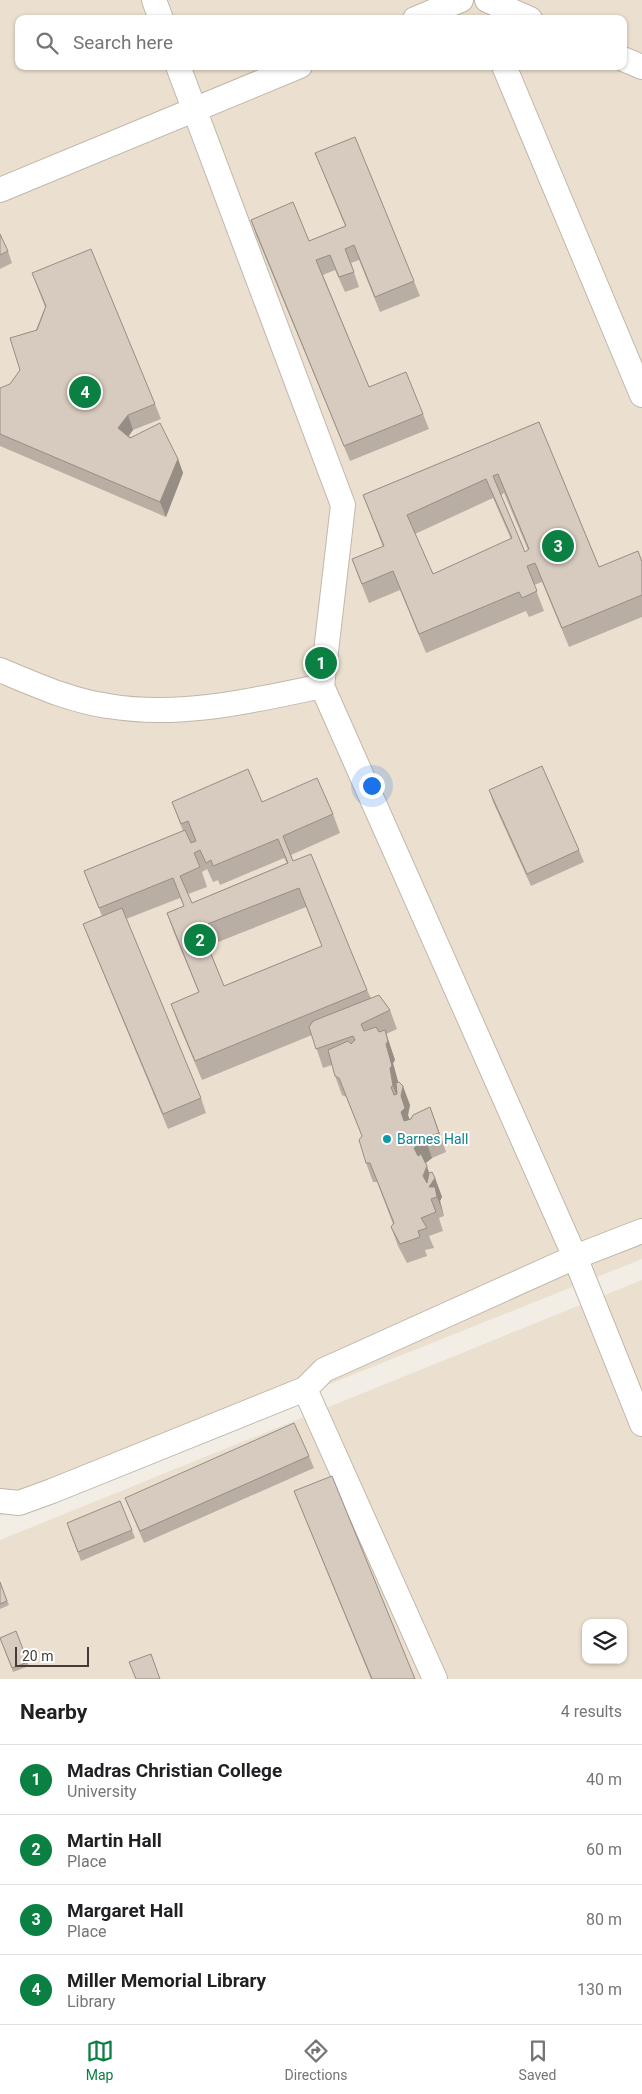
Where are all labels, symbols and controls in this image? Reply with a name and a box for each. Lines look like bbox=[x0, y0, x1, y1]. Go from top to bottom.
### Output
search box bbox=[15, 15, 627, 70]
icon: search bbox=[33, 29, 61, 57]
text: Search here bbox=[73, 31, 173, 54]
pin: 4 bbox=[69, 373, 101, 411]
pin: 3 bbox=[542, 527, 574, 565]
pin: 1 bbox=[305, 644, 337, 682]
your location bbox=[359, 773, 385, 799]
pin: 2 bbox=[184, 921, 216, 959]
place label: Barnes Hall bbox=[397, 1131, 468, 1147]
marker: Barnes Hall bbox=[381, 1133, 393, 1145]
map controls bbox=[582, 1619, 627, 1664]
button: layers bbox=[582, 1619, 627, 1664]
scale bar bbox=[15, 1644, 89, 1667]
text: 20 m bbox=[22, 1648, 54, 1664]
text: Nearby bbox=[20, 1700, 87, 1724]
text: 4 results bbox=[561, 1702, 622, 1721]
text: Madras Christian College bbox=[67, 1759, 282, 1782]
text: 1 bbox=[31, 1770, 41, 1789]
text: 40 m bbox=[586, 1770, 622, 1789]
text: University bbox=[67, 1782, 137, 1801]
text: Martin Hall bbox=[67, 1829, 162, 1852]
text: 2 bbox=[31, 1840, 41, 1859]
text: 60 m bbox=[586, 1840, 622, 1859]
text: Place bbox=[67, 1852, 107, 1871]
text: Margaret Hall bbox=[67, 1899, 183, 1922]
text: 3 bbox=[31, 1910, 41, 1929]
text: 80 m bbox=[586, 1910, 622, 1929]
text: Place bbox=[67, 1922, 107, 1941]
text: Miller Memorial Library bbox=[67, 1969, 266, 1992]
text: 4 bbox=[31, 1980, 41, 1999]
text: 130 m bbox=[577, 1980, 622, 1999]
text: Library bbox=[67, 1992, 115, 2011]
tab: Map bbox=[86, 2037, 114, 2083]
tab: Directions bbox=[285, 2037, 348, 2083]
tab: Saved bbox=[519, 2037, 556, 2083]

